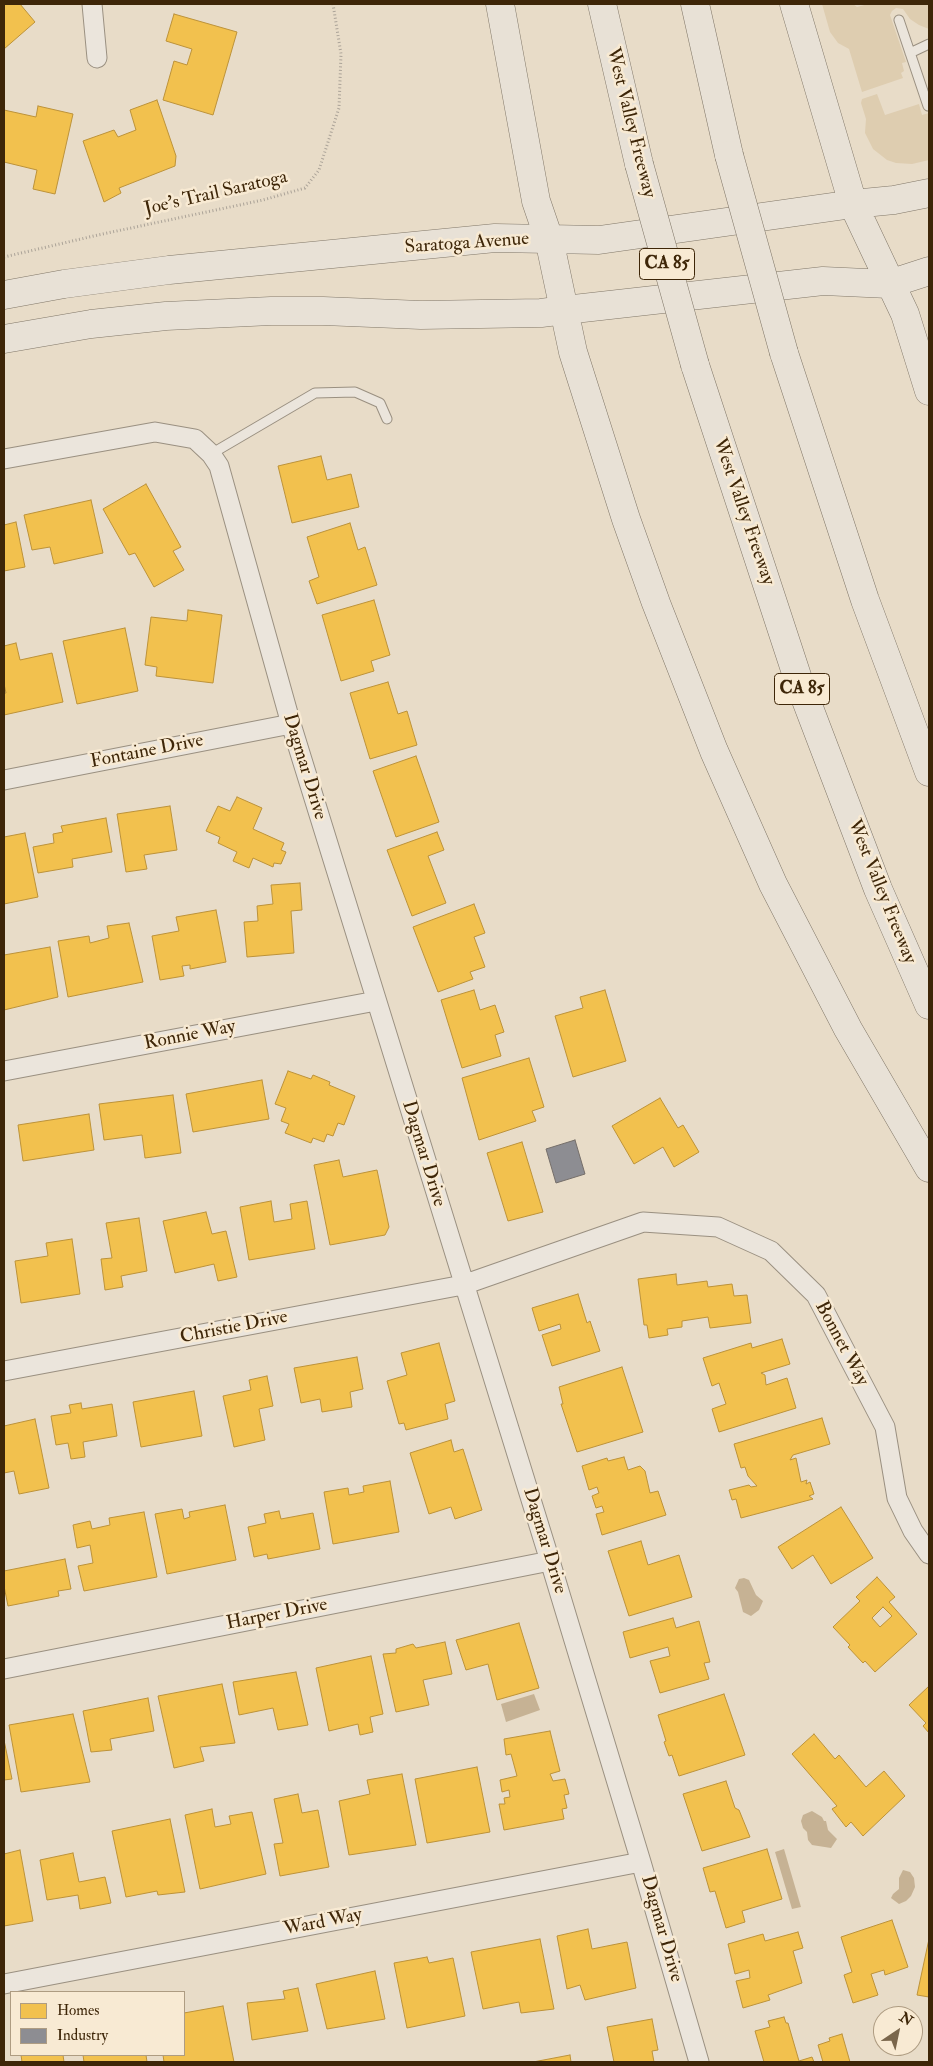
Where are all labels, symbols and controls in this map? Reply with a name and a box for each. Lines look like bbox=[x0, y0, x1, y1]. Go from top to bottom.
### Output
street label: West Valley Freeway bbox=[600, 46, 660, 200]
street label: Joe's Trail Saratoga bbox=[142, 166, 290, 222]
street label: Saratoga Avenue bbox=[404, 228, 530, 260]
road number: CA 85 bbox=[640, 248, 694, 280]
street label: West Valley Freeway bbox=[707, 436, 779, 588]
road number: CA 85 bbox=[774, 674, 830, 704]
street label: Dagmar Drive bbox=[277, 711, 331, 823]
street label: Fontaine Drive bbox=[89, 730, 205, 774]
street label: West Valley Freeway bbox=[842, 816, 920, 968]
street label: Ronnie Way bbox=[142, 1016, 238, 1056]
street label: Dagmar Drive bbox=[396, 1098, 450, 1210]
street label: Bonnet Way bbox=[809, 1298, 873, 1390]
street label: Christie Drive bbox=[178, 1306, 290, 1350]
street label: Dagmar Drive bbox=[517, 1485, 571, 1597]
street label: Harper Drive bbox=[224, 1594, 330, 1636]
street label: Dagmar Drive bbox=[635, 1873, 687, 1985]
street label: Ward Way bbox=[282, 1904, 364, 1942]
legend bbox=[10, 1991, 185, 2056]
text: Homes bbox=[57, 2001, 99, 2020]
north arrow bbox=[873, 2006, 923, 2056]
text: N bbox=[896, 2008, 916, 2030]
text: Industry bbox=[57, 2026, 108, 2045]

